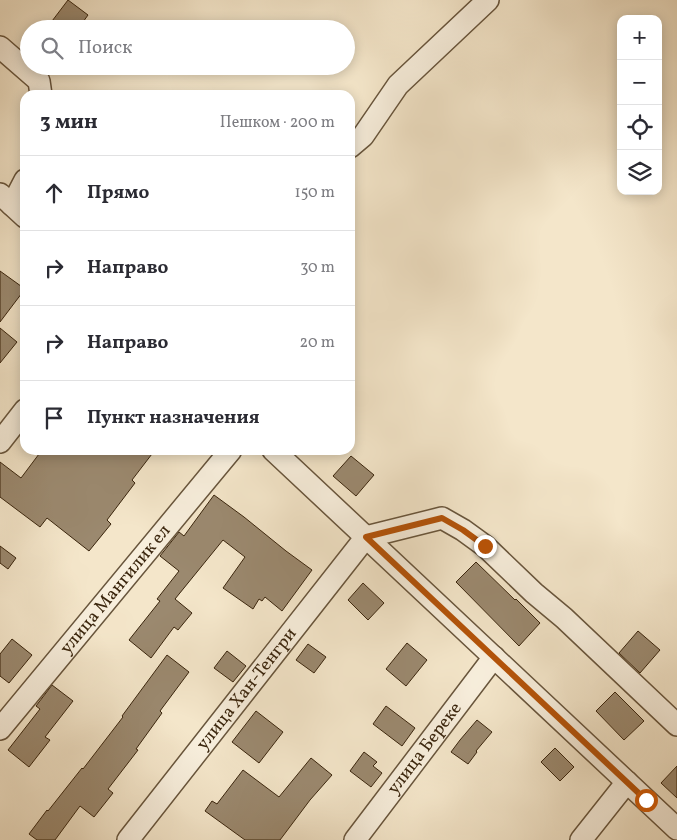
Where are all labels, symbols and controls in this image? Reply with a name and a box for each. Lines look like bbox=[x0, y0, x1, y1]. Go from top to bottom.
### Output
map controls bbox=[617, 15, 662, 195]
button: + bbox=[617, 15, 662, 60]
search box bbox=[20, 20, 355, 75]
icon: search bbox=[38, 34, 66, 62]
text: Поиск bbox=[78, 35, 132, 61]
button: − bbox=[617, 60, 662, 105]
button: locate bbox=[617, 105, 662, 150]
text: 3 мин bbox=[40, 108, 98, 137]
text: Пешком · 200 m bbox=[220, 112, 335, 134]
button: layers bbox=[617, 150, 662, 195]
icon: ahead bbox=[40, 179, 68, 207]
text: Прямо bbox=[87, 180, 149, 206]
text: 150 m bbox=[294, 182, 335, 204]
icon: right bbox=[40, 254, 68, 282]
text: Направо bbox=[87, 255, 169, 281]
text: 30 m bbox=[300, 257, 335, 279]
icon: right bbox=[40, 329, 68, 357]
text: Направо bbox=[87, 330, 169, 356]
text: 20 m bbox=[300, 332, 335, 354]
icon: arrive bbox=[40, 404, 68, 432]
text: Пункт назначения bbox=[87, 405, 260, 431]
street label: улица Мангилик ел bbox=[54, 519, 177, 660]
route end bbox=[474, 535, 497, 558]
street label: улица Хан-Тенгри bbox=[191, 622, 303, 756]
street label: улица Береке bbox=[381, 697, 468, 800]
route start bbox=[635, 789, 658, 812]

